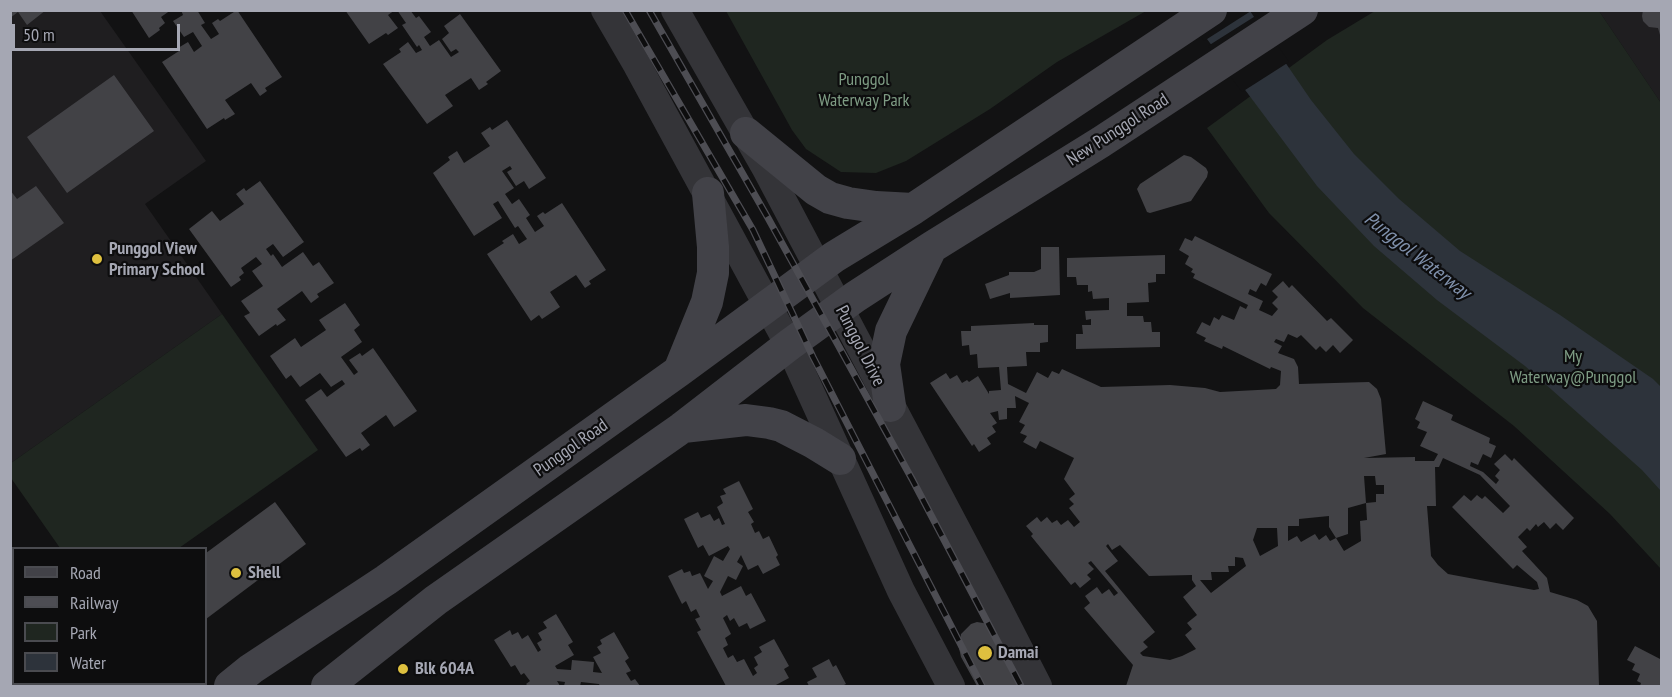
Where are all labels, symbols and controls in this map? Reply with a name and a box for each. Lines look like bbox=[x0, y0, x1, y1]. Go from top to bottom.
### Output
scale bar bbox=[15, 12, 183, 50]
text: 50 m bbox=[23, 23, 55, 46]
park label: Punggol Waterway Park bbox=[818, 69, 910, 112]
street label: New Punggol Road bbox=[1063, 89, 1173, 171]
water label: Punggol Waterway bbox=[1359, 207, 1475, 305]
place label: Punggol View Primary School bbox=[109, 238, 205, 280]
marker: Punggol View Primary School bbox=[90, 252, 104, 266]
street label: Punggol Drive bbox=[831, 302, 889, 390]
park label: My Waterway@Punggol bbox=[1510, 346, 1636, 388]
street label: Punggol Road bbox=[530, 415, 612, 481]
legend bbox=[12, 547, 207, 685]
text: Road bbox=[70, 561, 101, 584]
place label: Shell bbox=[248, 562, 280, 584]
marker: Shell bbox=[229, 566, 243, 580]
text: Railway bbox=[70, 591, 119, 614]
text: Park bbox=[70, 621, 97, 644]
place label: Damai bbox=[998, 642, 1038, 664]
marker: Damai bbox=[976, 644, 994, 662]
text: Water bbox=[70, 651, 106, 674]
place label: Blk 604A bbox=[415, 658, 474, 680]
marker: Blk 604A bbox=[396, 662, 410, 676]

